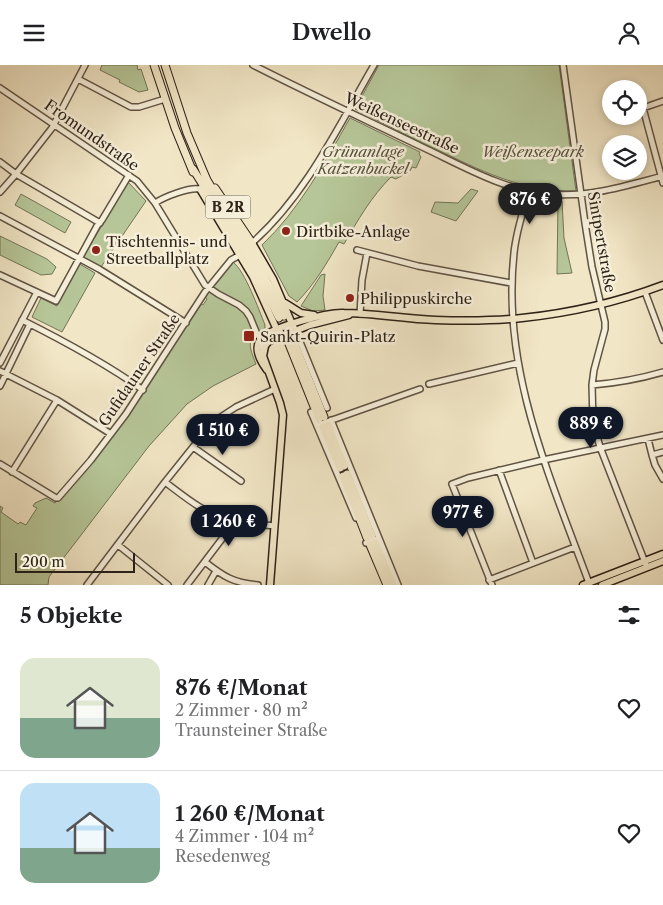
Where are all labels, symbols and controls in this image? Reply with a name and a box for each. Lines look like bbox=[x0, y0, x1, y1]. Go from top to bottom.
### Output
icon: menu bbox=[20, 19, 48, 47]
text: Dwello bbox=[292, 19, 371, 46]
icon: person bbox=[615, 19, 643, 47]
map controls bbox=[602, 80, 647, 180]
button: locate bbox=[602, 80, 647, 125]
street label: Weißenseestraße bbox=[341, 88, 462, 158]
street label: Fromundstraße bbox=[41, 95, 143, 175]
button: layers bbox=[602, 135, 647, 180]
park label: Grünanlage Katzenbuckel bbox=[316, 142, 411, 178]
park label: Weißenseepark bbox=[482, 142, 584, 161]
pin: 876 € bbox=[495, 183, 565, 225]
text: 876 € bbox=[509, 189, 551, 209]
street label: Sintpertstraße bbox=[584, 190, 620, 294]
road number: B 2R bbox=[206, 195, 250, 219]
place label: Dirtbike-Anlage bbox=[296, 222, 410, 241]
marker: Dirtbike-Anlage bbox=[280, 225, 292, 237]
place label: Tischtennis- und Streetballplatz bbox=[106, 232, 228, 268]
marker: Tischtennis- und Streetballplatz bbox=[90, 244, 102, 256]
place label: Philippuskirche bbox=[360, 289, 472, 308]
marker: Philippuskirche bbox=[344, 292, 356, 304]
street label: Gufidauner Straße bbox=[94, 310, 184, 430]
place label: Sankt-Quirin-Platz bbox=[260, 327, 396, 346]
marker: Sankt-Quirin-Platz bbox=[242, 329, 256, 343]
pin: 889 € bbox=[556, 407, 626, 449]
pin: 1 510 € bbox=[177, 413, 269, 456]
text: 889 € bbox=[569, 413, 613, 433]
text: 1 510 € bbox=[197, 420, 249, 440]
pin: 977 € bbox=[428, 495, 498, 538]
text: 977 € bbox=[443, 502, 483, 522]
pin: 1 260 € bbox=[183, 505, 275, 547]
text: 1 260 € bbox=[202, 511, 256, 531]
scale bar bbox=[15, 550, 135, 573]
text: 200 m bbox=[22, 553, 65, 571]
icon: filters bbox=[615, 601, 643, 629]
text: 5 Objekte bbox=[20, 603, 123, 628]
text: 876 €/Monat bbox=[175, 675, 308, 700]
icon: home bbox=[60, 678, 120, 738]
icon: heart bbox=[615, 694, 643, 722]
text: 2 Zimmer · 80 m² bbox=[175, 700, 308, 720]
text: Traunsteiner Straße bbox=[175, 720, 327, 740]
text: 1 260 €/Monat bbox=[175, 801, 325, 826]
icon: home bbox=[60, 803, 120, 863]
icon: heart bbox=[615, 819, 643, 847]
text: 4 Zimmer · 104 m² bbox=[175, 826, 314, 846]
text: Resedenweg bbox=[175, 846, 270, 866]

